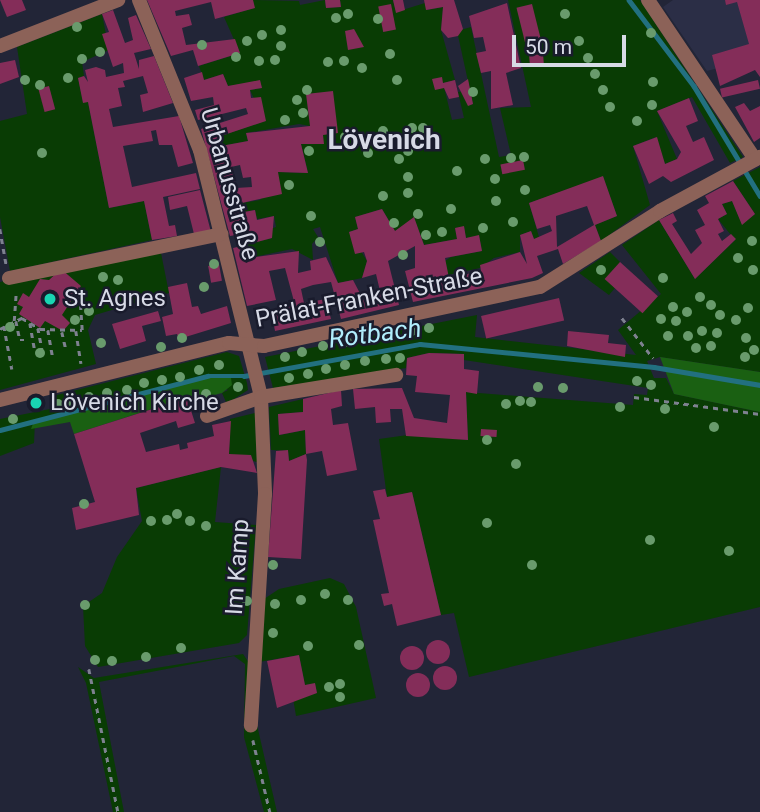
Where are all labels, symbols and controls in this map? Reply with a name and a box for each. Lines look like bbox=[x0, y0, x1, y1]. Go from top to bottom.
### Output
scale bar bbox=[515, 21, 629, 65]
text: 50 m bbox=[525, 35, 572, 59]
street label: Urbanusstraße bbox=[194, 105, 264, 263]
district label: Lövenich bbox=[327, 123, 441, 157]
street label: Prälat-Franken-Straße bbox=[253, 262, 485, 334]
place label: St. Agnes bbox=[64, 285, 166, 313]
marker: St. Agnes bbox=[42, 291, 58, 307]
water label: Rotbach bbox=[327, 313, 423, 355]
place label: Lövenich Kirche bbox=[50, 389, 219, 417]
marker: Lövenich Kirche bbox=[28, 395, 44, 411]
street label: Im Kamp bbox=[220, 518, 256, 616]

